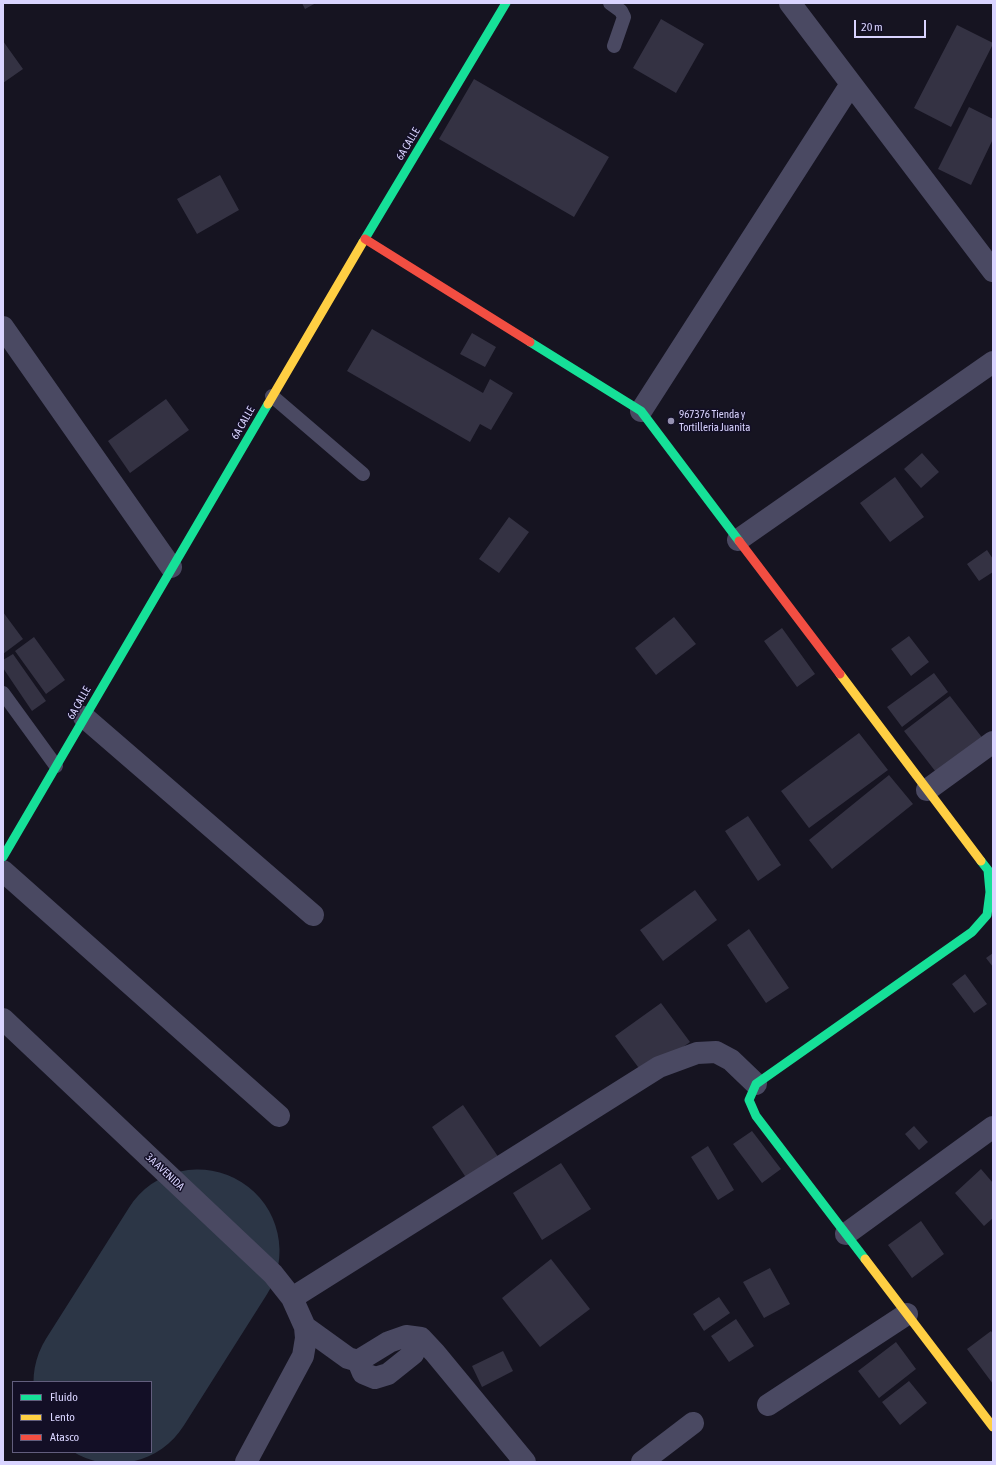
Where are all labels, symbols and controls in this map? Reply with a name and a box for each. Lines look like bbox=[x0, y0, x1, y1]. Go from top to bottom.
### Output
scale bar bbox=[856, 12, 928, 38]
text: 20 m bbox=[861, 20, 883, 34]
street label: 6A CALLE bbox=[393, 125, 423, 163]
street label: 6A CALLE bbox=[228, 404, 258, 442]
place label: 967376 Tienda y Tortilleria Juanita bbox=[679, 408, 750, 434]
marker: 967376 Tienda y Tortilleria Juanita bbox=[666, 416, 676, 426]
street label: 6A CALLE bbox=[64, 684, 94, 722]
street label: 3A AVENIDA bbox=[143, 1151, 187, 1193]
legend bbox=[12, 1381, 152, 1453]
text: Fluido bbox=[50, 1390, 78, 1404]
text: Lento bbox=[50, 1410, 75, 1424]
text: Atasco bbox=[50, 1430, 79, 1444]

